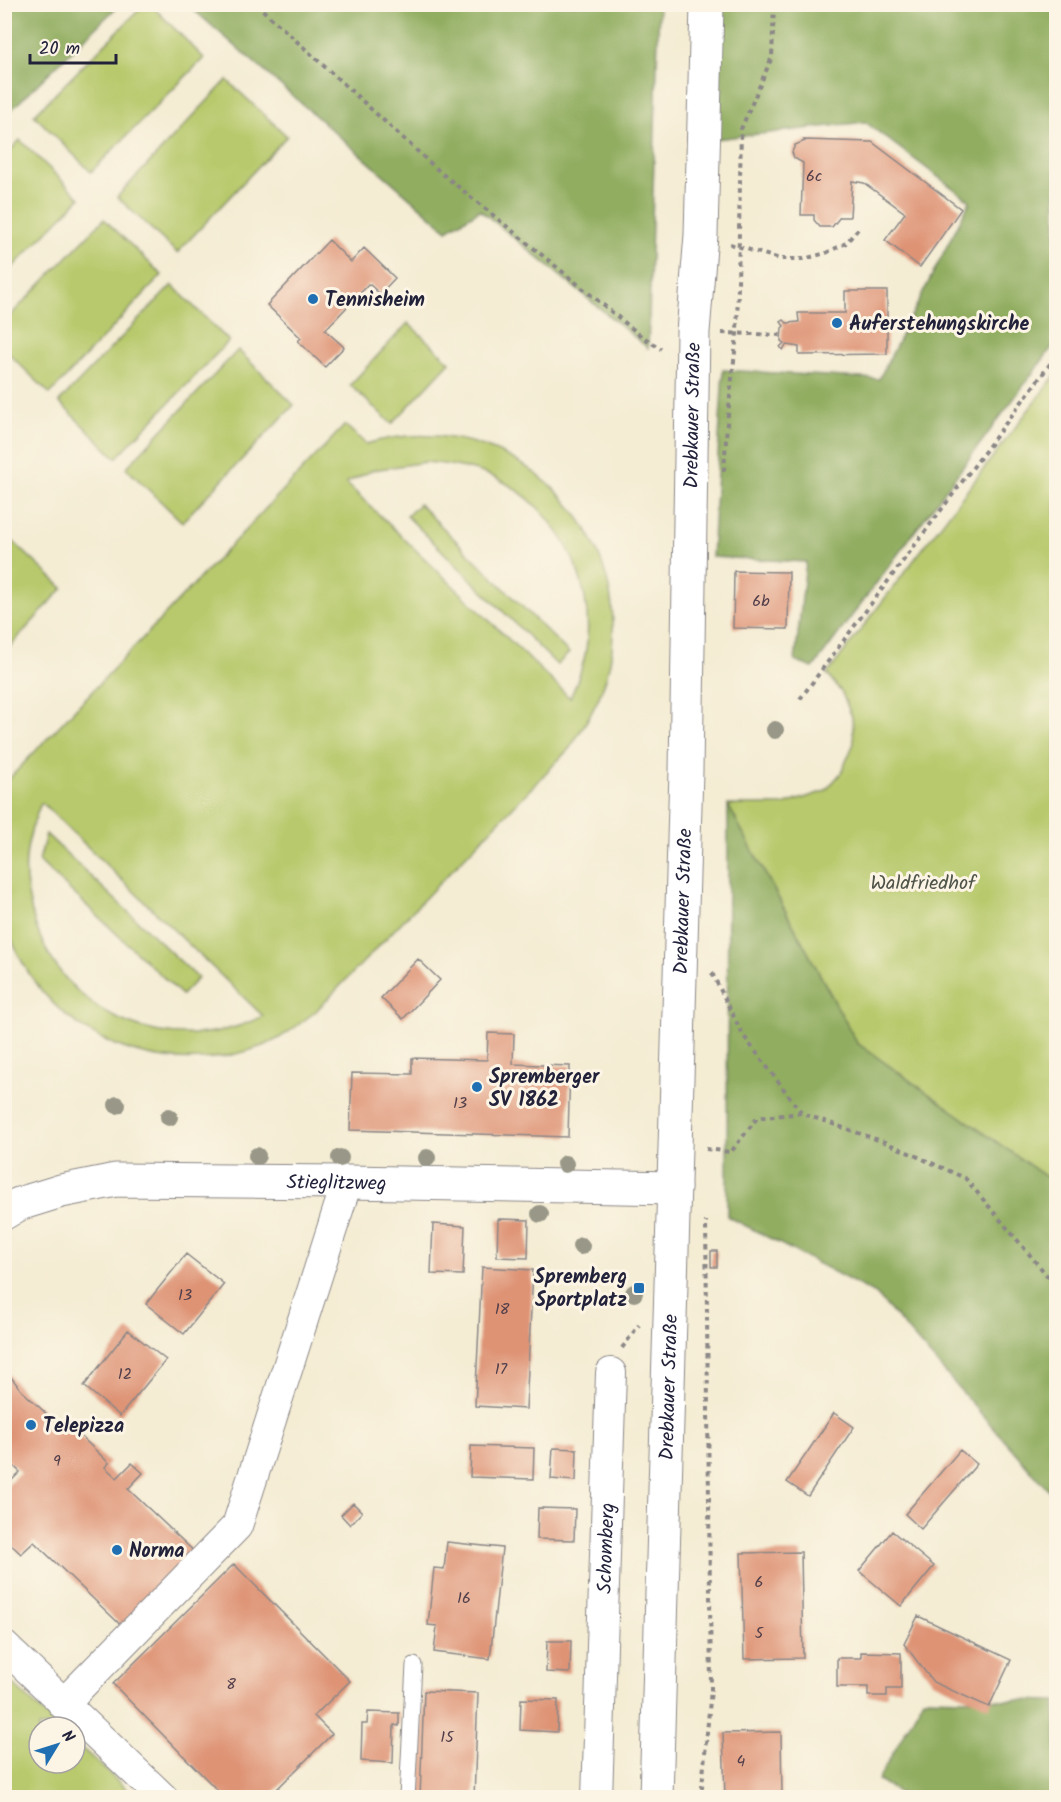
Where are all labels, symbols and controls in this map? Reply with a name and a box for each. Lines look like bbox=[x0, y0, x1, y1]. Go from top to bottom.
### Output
scale bar bbox=[30, 27, 116, 65]
text: 20 m bbox=[39, 35, 80, 64]
house number: 6c bbox=[806, 164, 822, 189]
place label: Tennisheim bbox=[325, 285, 425, 317]
marker: Tennisheim bbox=[306, 292, 320, 306]
place label: Auferstehungskirche bbox=[849, 309, 1029, 341]
marker: Auferstehungskirche bbox=[830, 316, 844, 330]
street label: Drebkauer Straße bbox=[677, 342, 711, 489]
house number: 6b bbox=[752, 589, 770, 614]
street label: Drebkauer Straße bbox=[666, 828, 702, 975]
park label: Waldfriedhof bbox=[870, 868, 978, 900]
place label: Spremberger SV 1862 bbox=[489, 1062, 600, 1117]
marker: Spremberger SV 1862 bbox=[470, 1080, 484, 1094]
house number: 13 bbox=[453, 1091, 467, 1116]
street label: Stieglitzweg bbox=[286, 1167, 387, 1201]
place label: Spremberg Sportplatz bbox=[534, 1262, 627, 1317]
marker: Spremberg Sportplatz bbox=[632, 1281, 646, 1295]
house number: 13 bbox=[178, 1283, 192, 1308]
house number: 18 bbox=[495, 1297, 510, 1322]
street label: Drebkauer Straße bbox=[652, 1314, 688, 1461]
house number: 17 bbox=[495, 1357, 508, 1382]
house number: 12 bbox=[118, 1362, 132, 1387]
place label: Telepizza bbox=[43, 1411, 124, 1443]
marker: Telepizza bbox=[24, 1418, 38, 1432]
house number: 9 bbox=[53, 1449, 61, 1474]
street label: Schomberg bbox=[590, 1502, 625, 1594]
place label: Norma bbox=[129, 1536, 185, 1568]
marker: Norma bbox=[110, 1543, 124, 1557]
house number: 6 bbox=[755, 1570, 763, 1595]
house number: 16 bbox=[457, 1586, 471, 1611]
house number: 5 bbox=[755, 1621, 765, 1646]
house number: 8 bbox=[226, 1672, 236, 1697]
north arrow bbox=[27, 1715, 87, 1775]
text: N bbox=[55, 1725, 81, 1748]
house number: 15 bbox=[440, 1725, 455, 1750]
house number: 4 bbox=[737, 1749, 746, 1774]

